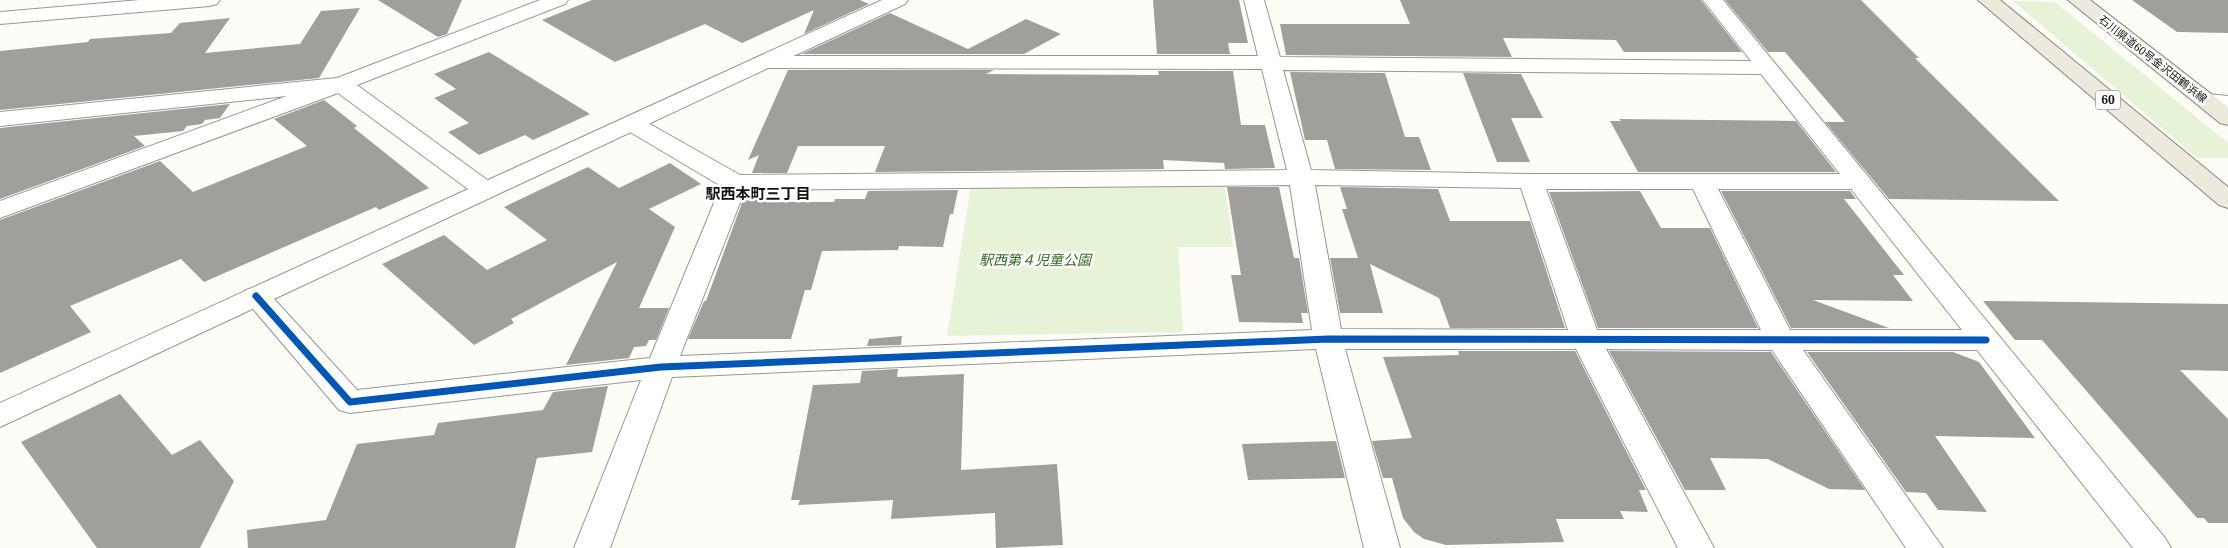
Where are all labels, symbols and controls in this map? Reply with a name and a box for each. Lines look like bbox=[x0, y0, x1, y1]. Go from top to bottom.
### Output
street label: 石川県道60号金沢田鶴浜線 bbox=[2096, 13, 2210, 105]
road number: 60 bbox=[2096, 90, 2120, 110]
district label: 駅西本町三丁目 bbox=[705, 183, 811, 203]
park label: 駅西第４児童公園 bbox=[979, 250, 1093, 269]

